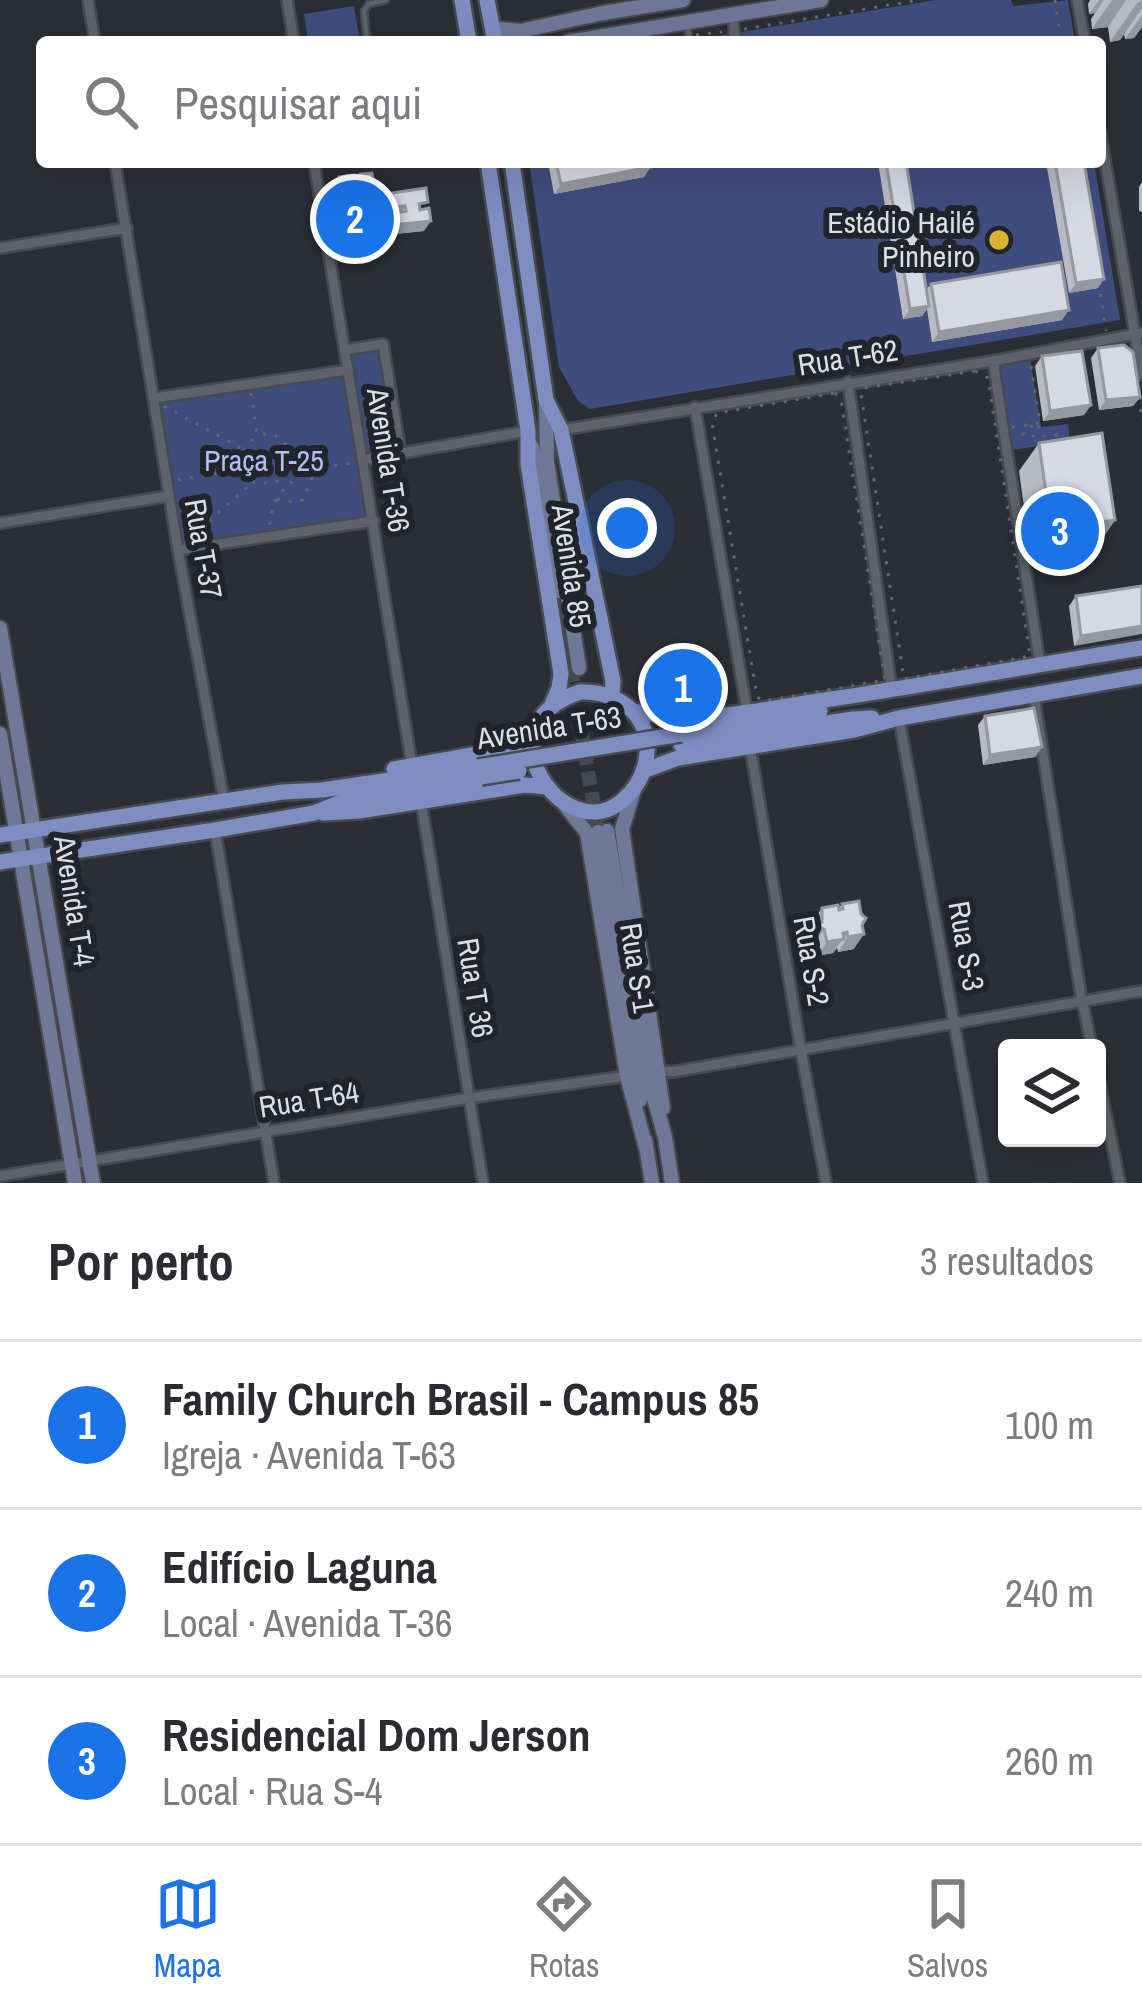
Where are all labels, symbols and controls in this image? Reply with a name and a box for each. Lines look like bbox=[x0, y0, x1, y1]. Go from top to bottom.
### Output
search box bbox=[36, 36, 1106, 168]
icon: search bbox=[78, 69, 144, 135]
text: Pesquisar aqui bbox=[174, 72, 422, 133]
pin: 2 bbox=[316, 174, 394, 264]
place label: Estádio Hailé Pinheiro bbox=[827, 202, 975, 276]
marker: Estádio Hailé Pinheiro bbox=[986, 227, 1012, 253]
street label: Rua T-62 bbox=[795, 329, 901, 385]
street label: Avenida T-36 bbox=[358, 384, 420, 535]
park label: Praça T-25 bbox=[204, 440, 324, 480]
pin: 3 bbox=[1021, 486, 1099, 576]
street label: Rua T-37 bbox=[176, 496, 232, 602]
your location bbox=[597, 498, 657, 558]
street label: Avenida 85 bbox=[542, 500, 601, 630]
pin: 1 bbox=[644, 643, 722, 733]
street label: Avenida T-63 bbox=[473, 696, 624, 758]
street label: Avenida T-4 bbox=[45, 832, 105, 969]
street label: Rua S-3 bbox=[939, 898, 995, 994]
street label: Rua S-2 bbox=[784, 913, 840, 1009]
street label: Rua S-1 bbox=[611, 920, 665, 1016]
street label: Rua T 36 bbox=[448, 935, 504, 1041]
map controls bbox=[998, 1039, 1106, 1147]
button: layers bbox=[998, 1039, 1106, 1147]
street label: Rua T-64 bbox=[256, 1071, 362, 1127]
text: Por perto bbox=[48, 1227, 234, 1296]
text: 3 resultados bbox=[920, 1235, 1094, 1287]
text: Family Church Brasil - Campus 85 bbox=[162, 1368, 759, 1429]
text: 1 bbox=[78, 1399, 96, 1451]
text: 100 m bbox=[1005, 1399, 1094, 1451]
text: Igreja · Avenida T-63 bbox=[162, 1429, 456, 1481]
text: Edifício Laguna bbox=[162, 1536, 437, 1597]
text: 2 bbox=[78, 1567, 96, 1619]
text: 240 m bbox=[1005, 1567, 1094, 1619]
text: Local · Avenida T-36 bbox=[162, 1597, 453, 1649]
text: Residencial Dom Jerson bbox=[162, 1704, 591, 1765]
text: 3 bbox=[78, 1735, 96, 1787]
text: 260 m bbox=[1005, 1735, 1094, 1787]
text: Local · Rua S-4 bbox=[162, 1765, 382, 1817]
tab: Mapa bbox=[154, 1871, 221, 1987]
tab: Rotas bbox=[529, 1871, 600, 1987]
tab: Salvos bbox=[907, 1871, 988, 1987]

